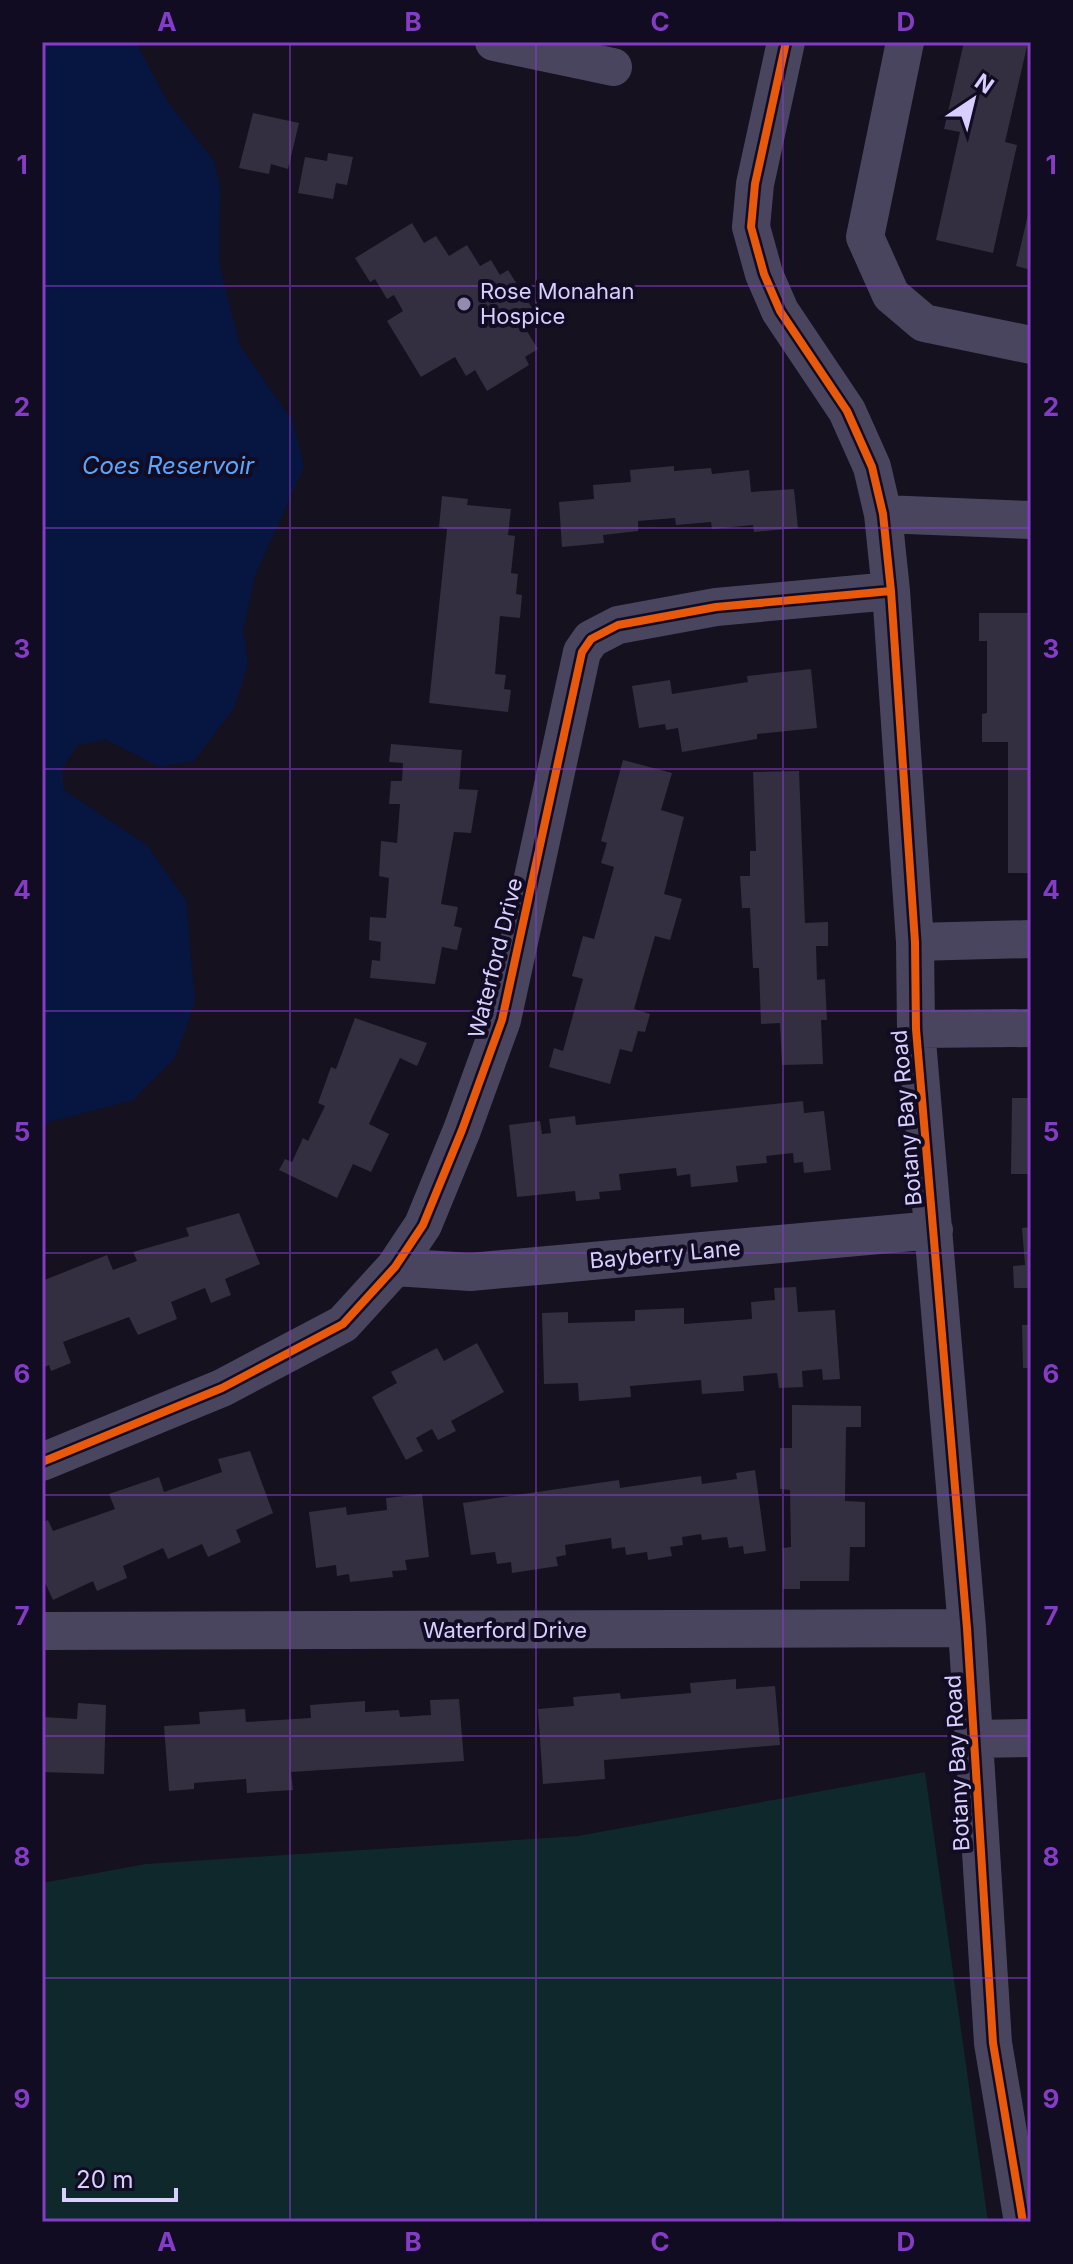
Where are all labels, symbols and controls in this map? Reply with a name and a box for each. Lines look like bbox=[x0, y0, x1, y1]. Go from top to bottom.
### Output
text: A bbox=[157, 6, 177, 37]
text: B bbox=[404, 6, 422, 37]
text: C bbox=[650, 6, 670, 37]
text: D bbox=[897, 6, 915, 37]
north arrow bbox=[933, 60, 1013, 140]
text: N bbox=[970, 68, 999, 99]
text: 1 bbox=[16, 149, 28, 180]
text: 1 bbox=[1045, 149, 1057, 180]
place label: Rose Monahan Hospice bbox=[480, 278, 634, 329]
marker: Rose Monahan Hospice bbox=[455, 295, 473, 313]
text: 2 bbox=[14, 391, 30, 422]
text: 2 bbox=[1043, 391, 1059, 422]
water label: Coes Reservoir bbox=[82, 451, 255, 480]
text: 3 bbox=[14, 633, 30, 664]
text: 3 bbox=[1043, 633, 1059, 664]
text: 4 bbox=[13, 874, 31, 905]
text: 4 bbox=[1042, 874, 1060, 905]
street label: Waterford Drive bbox=[463, 875, 527, 1041]
street label: Botany Bay Road bbox=[885, 1029, 927, 1207]
text: 5 bbox=[14, 1116, 30, 1147]
text: 5 bbox=[1043, 1116, 1059, 1147]
street label: Bayberry Lane bbox=[588, 1234, 742, 1274]
text: 6 bbox=[14, 1358, 30, 1389]
text: 6 bbox=[1043, 1358, 1059, 1389]
text: 7 bbox=[14, 1600, 30, 1631]
text: 7 bbox=[1043, 1600, 1059, 1631]
street label: Waterford Drive bbox=[423, 1617, 587, 1643]
street label: Botany Bay Road bbox=[939, 1674, 975, 1852]
text: 8 bbox=[14, 1841, 30, 1872]
text: 8 bbox=[1043, 1841, 1059, 1872]
text: 9 bbox=[14, 2083, 30, 2114]
text: 9 bbox=[1043, 2083, 1059, 2114]
scale bar bbox=[64, 2152, 176, 2202]
text: 20 m bbox=[76, 2165, 134, 2194]
text: A bbox=[157, 2226, 177, 2257]
text: B bbox=[404, 2226, 422, 2257]
text: C bbox=[650, 2226, 670, 2257]
text: D bbox=[897, 2226, 915, 2257]

